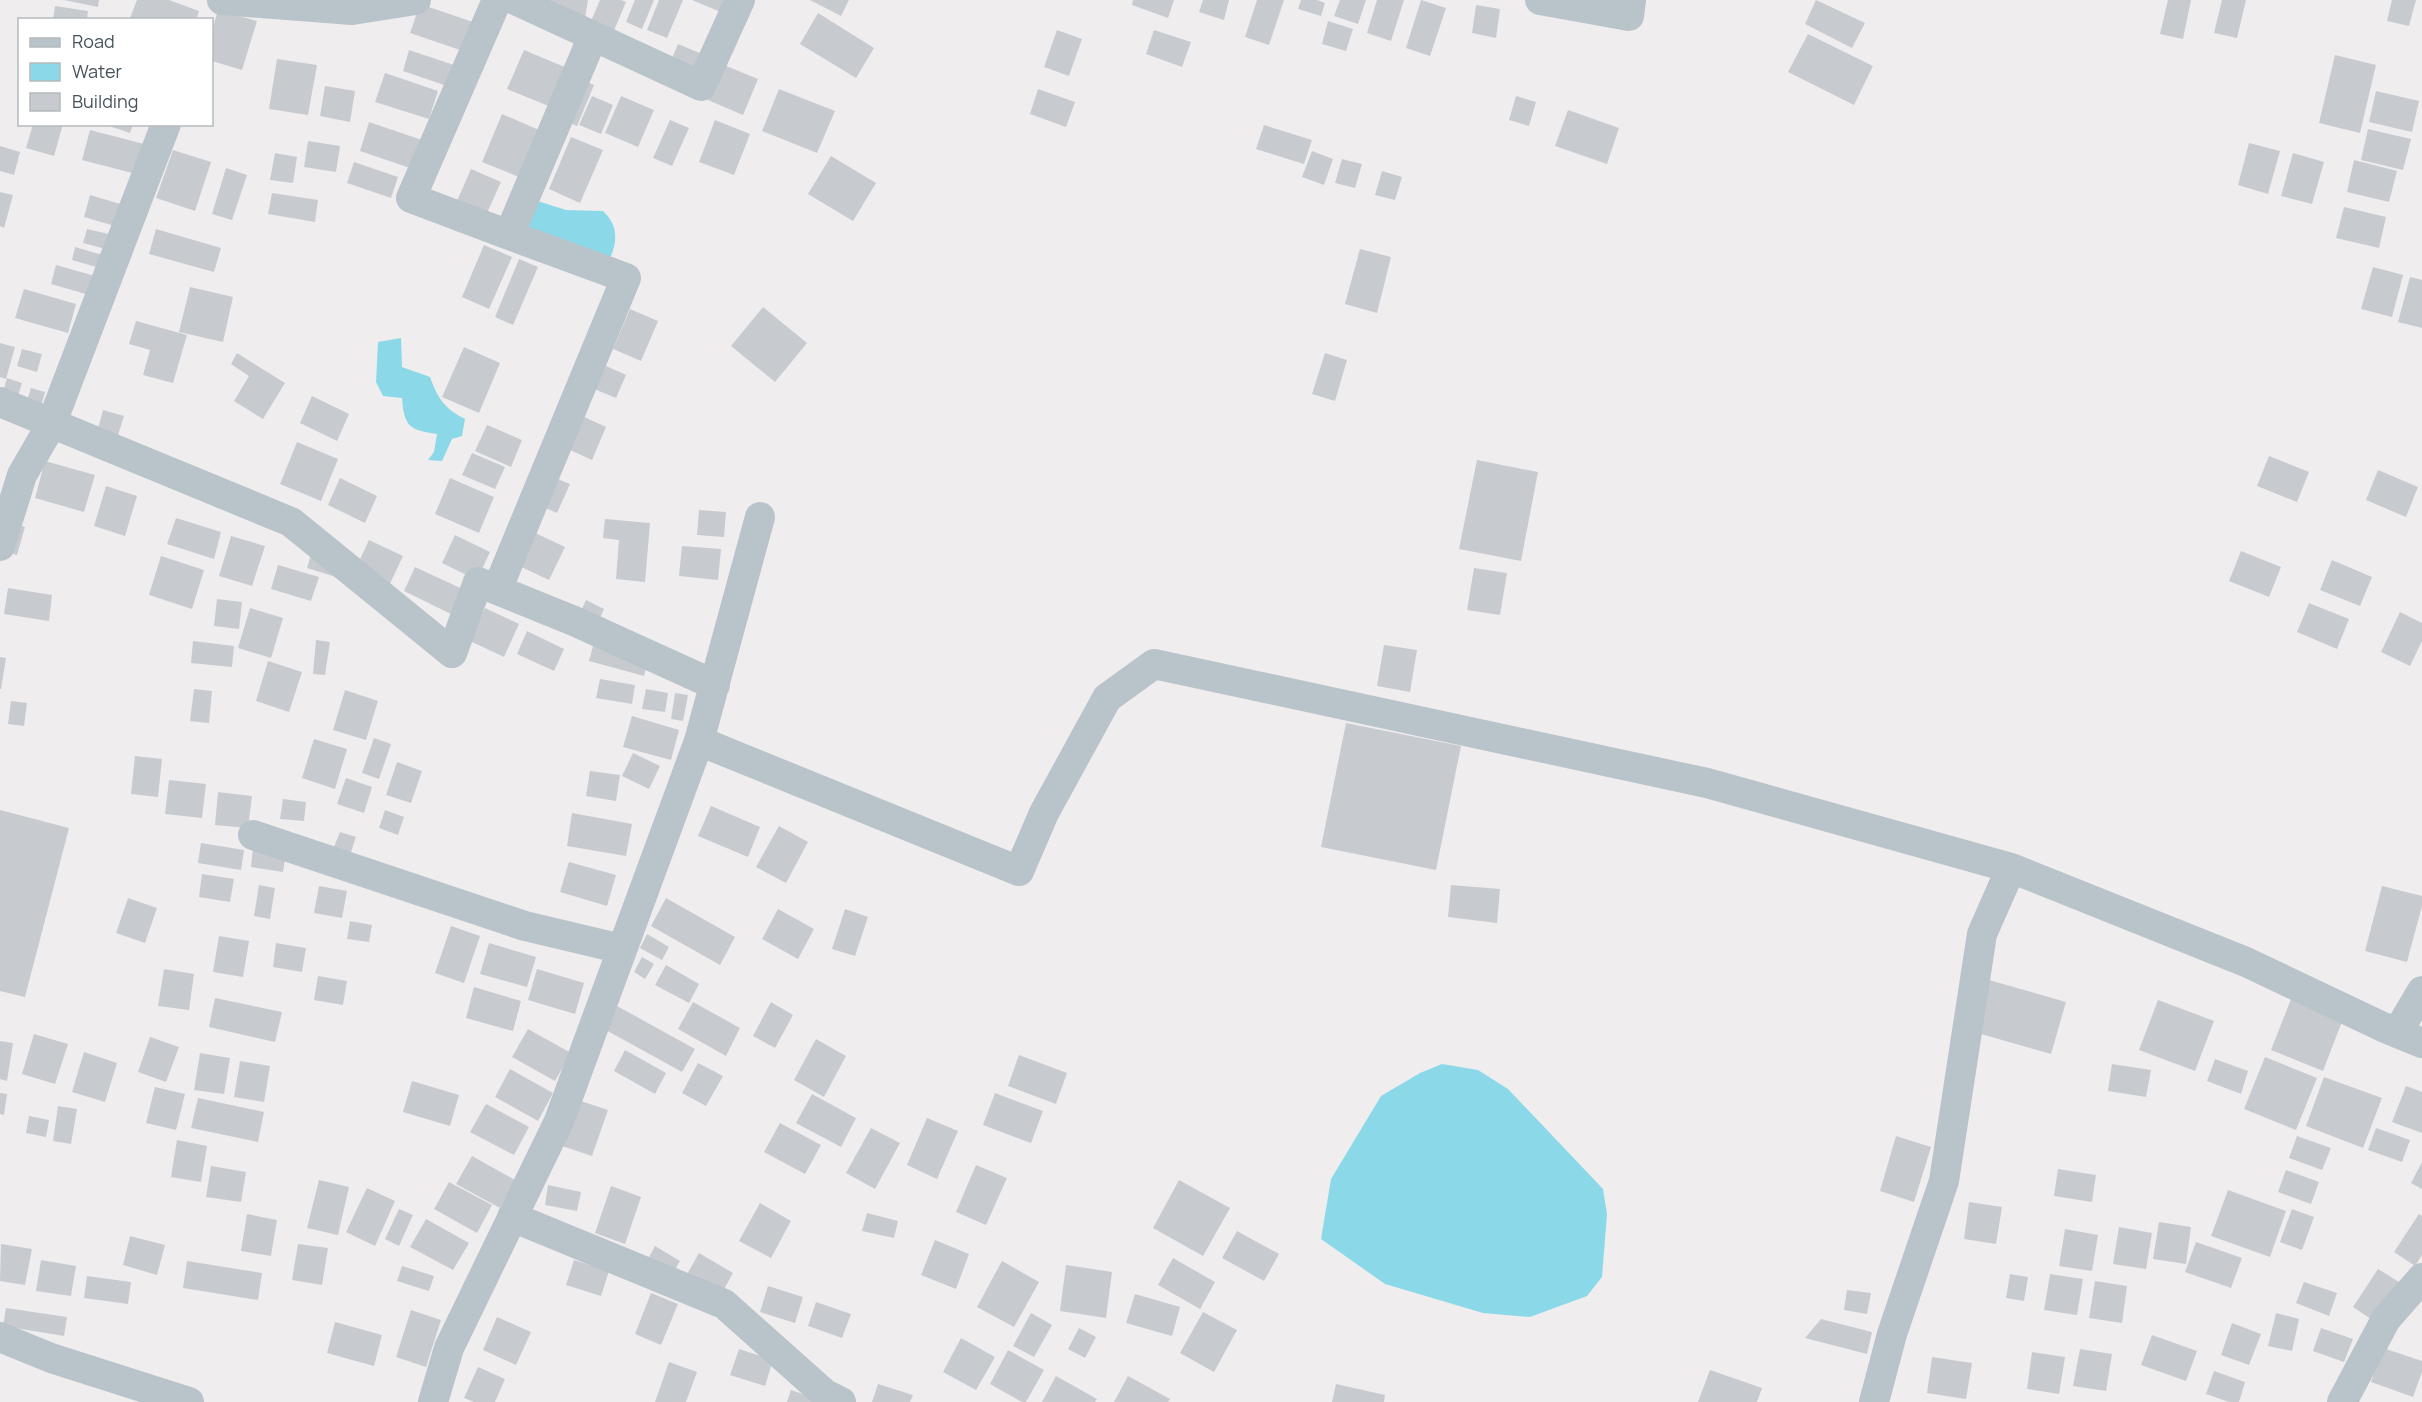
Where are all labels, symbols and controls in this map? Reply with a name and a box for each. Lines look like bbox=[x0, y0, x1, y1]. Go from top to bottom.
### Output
legend bbox=[18, 18, 213, 126]
text: Road bbox=[72, 29, 115, 53]
text: Water bbox=[72, 59, 122, 83]
text: Building bbox=[72, 89, 138, 113]

